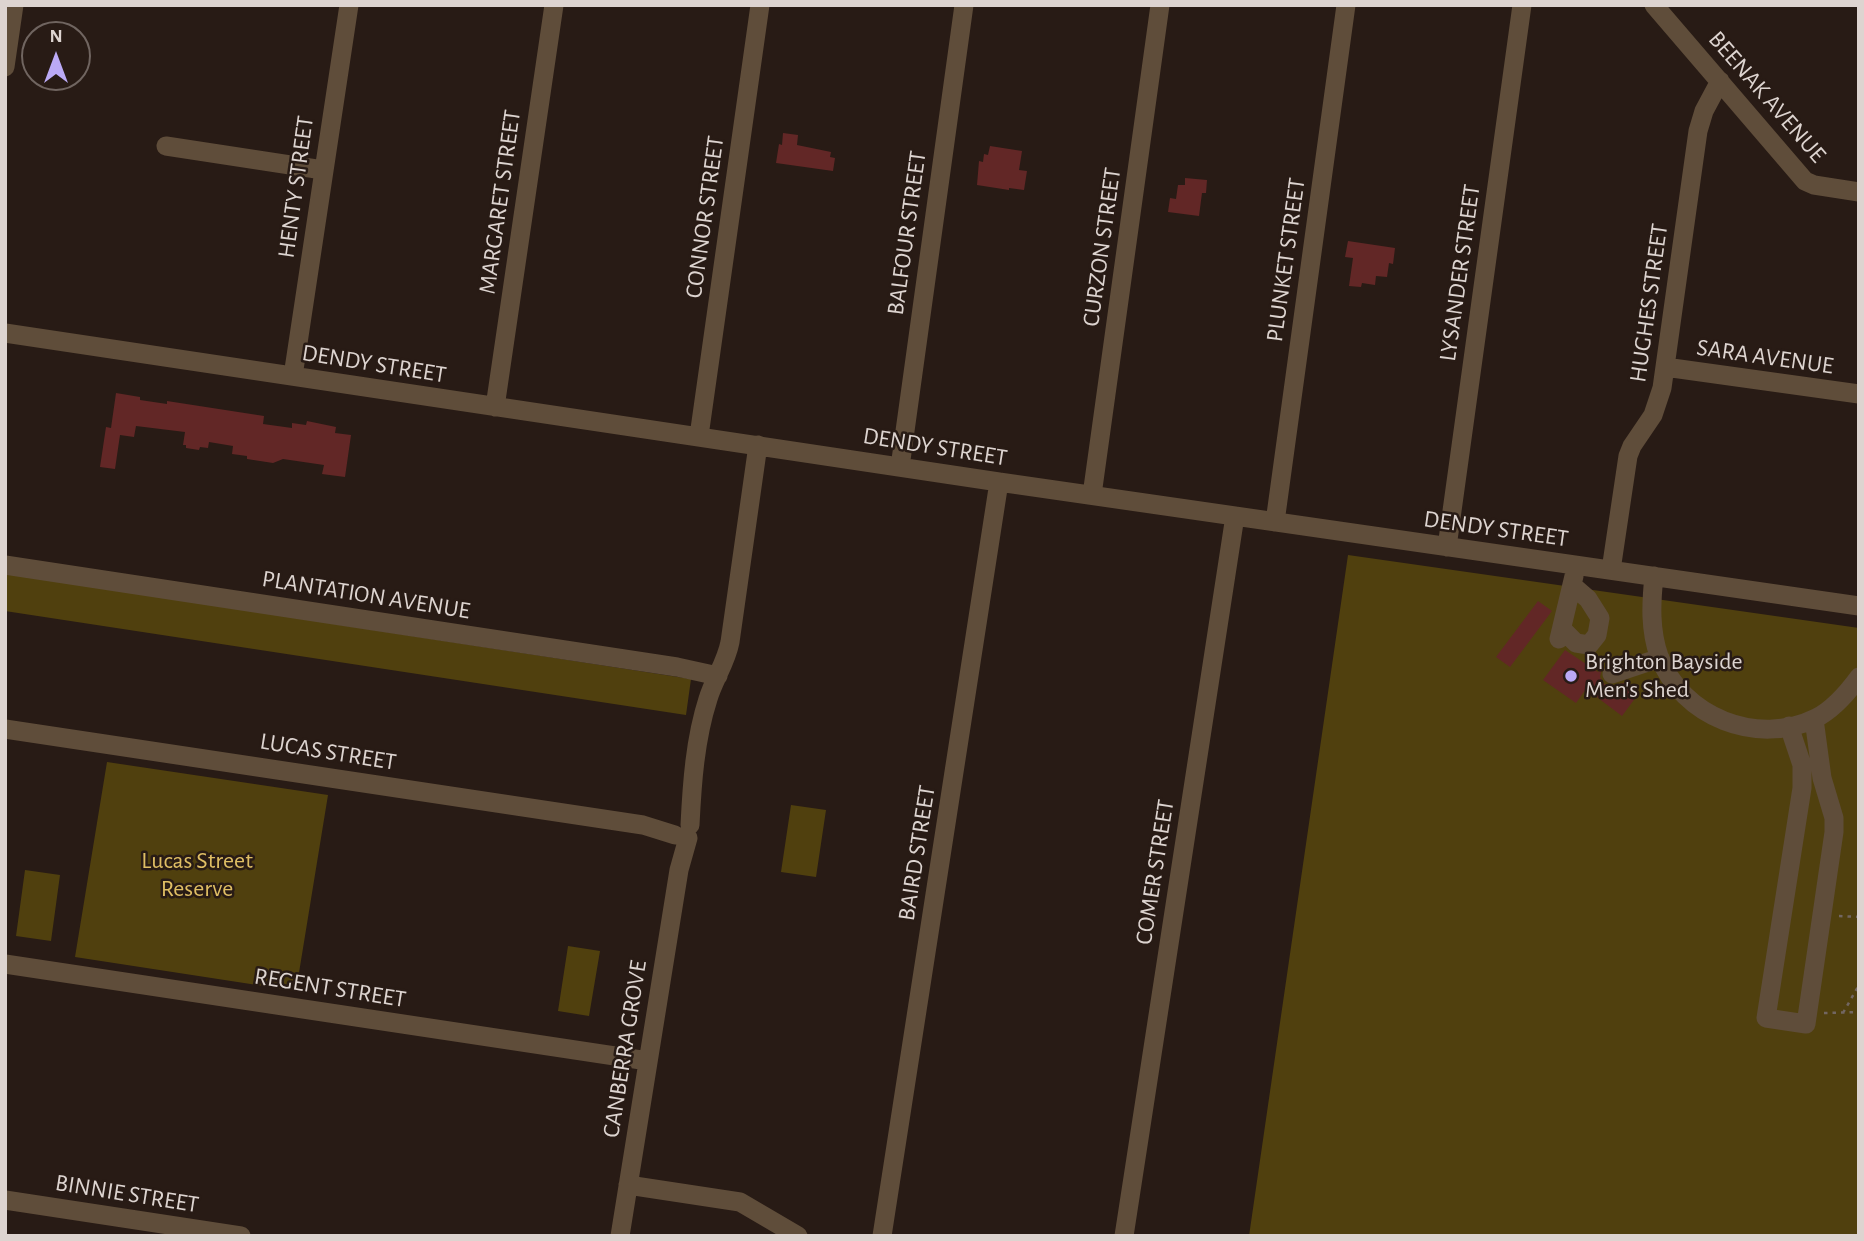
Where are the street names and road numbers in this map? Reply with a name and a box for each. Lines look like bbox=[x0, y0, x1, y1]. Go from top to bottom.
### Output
street label: BEENAK AVENUE bbox=[1702, 25, 1832, 169]
street label: MARGARET STREET bbox=[473, 108, 527, 296]
street label: HENTY STREET bbox=[272, 114, 320, 260]
street label: CONNOR STREET bbox=[679, 134, 731, 300]
street label: BALFOUR STREET bbox=[881, 149, 933, 317]
street label: CURZON STREET bbox=[1077, 166, 1127, 328]
street label: PLUNKET STREET bbox=[1260, 176, 1312, 344]
street label: LYSANDER STREET bbox=[1433, 183, 1487, 363]
street label: HUGHES STREET bbox=[1624, 222, 1674, 384]
street label: SARA AVENUE bbox=[1695, 333, 1835, 381]
street label: DENDY STREET bbox=[300, 338, 448, 390]
street label: DENDY STREET bbox=[861, 421, 1009, 473]
street label: DENDY STREET bbox=[1422, 505, 1570, 553]
street label: PLANTATION AVENUE bbox=[260, 564, 472, 626]
street label: LUCAS STREET bbox=[258, 727, 398, 777]
street label: BAIRD STREET bbox=[892, 783, 942, 923]
street label: COMER STREET bbox=[1129, 797, 1181, 947]
street label: CANBERRA GROVE bbox=[597, 958, 653, 1140]
street label: REGENT STREET bbox=[252, 962, 408, 1014]
street label: BINNIE STREET bbox=[53, 1168, 201, 1220]

